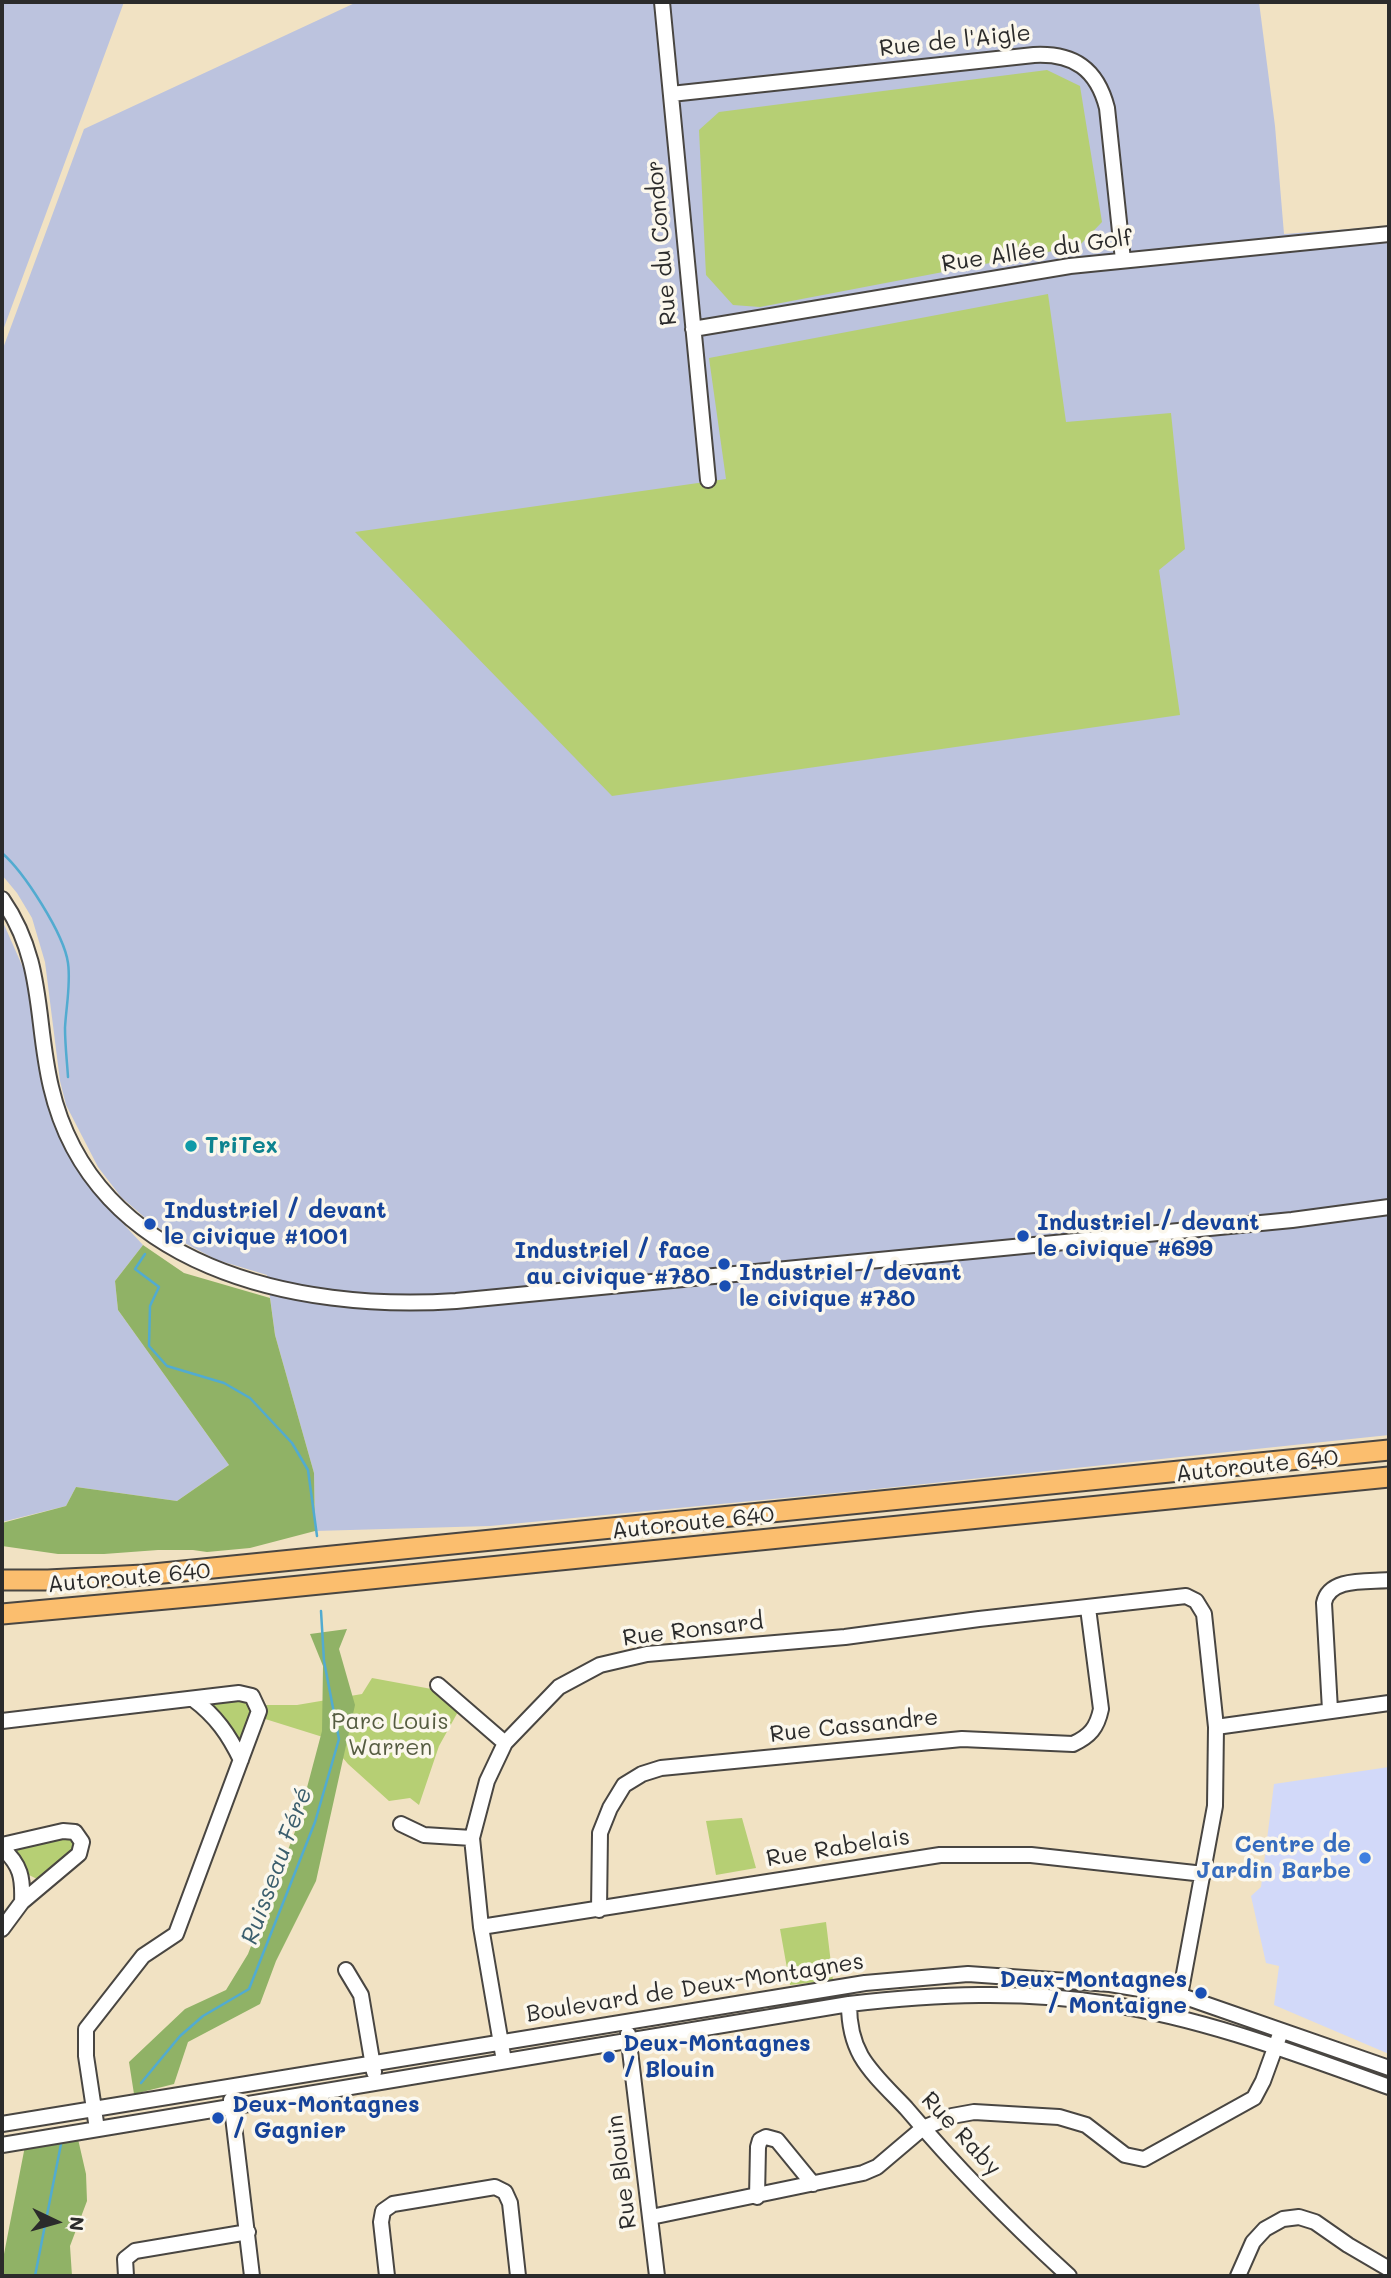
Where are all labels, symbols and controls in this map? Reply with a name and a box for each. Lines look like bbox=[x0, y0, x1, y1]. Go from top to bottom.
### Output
street label: Rue de l'Aigle bbox=[878, 19, 1032, 63]
street label: Rue du Condor bbox=[641, 159, 683, 327]
street label: Rue Allée du Golf bbox=[940, 224, 1134, 278]
place label: TriTex bbox=[205, 1132, 278, 1160]
marker: TriTex bbox=[183, 1138, 199, 1154]
place label: Industriel / devant le civique #1001 bbox=[164, 1197, 386, 1251]
place label: Industriel / devant le civique #699 bbox=[1037, 1209, 1259, 1263]
marker: Industriel / devant le civique #1001 bbox=[142, 1216, 158, 1232]
marker: Industriel / devant le civique #699 bbox=[1015, 1228, 1031, 1244]
place label: Industriel / face au civique #780 bbox=[514, 1237, 710, 1291]
marker: Industriel / face au civique #780 bbox=[716, 1256, 732, 1272]
place label: Industriel / devant le civique #780 bbox=[739, 1259, 961, 1313]
marker: Industriel / devant le civique #780 bbox=[717, 1278, 733, 1294]
street label: Autoroute 640 bbox=[1174, 1444, 1340, 1488]
street label: Autoroute 640 bbox=[610, 1501, 776, 1545]
street label: Autoroute 640 bbox=[46, 1557, 212, 1599]
street label: Rue Ronsard bbox=[621, 1608, 765, 1652]
street label: Rue Cassandre bbox=[768, 1703, 940, 1749]
park label: Parc Louis Warren bbox=[331, 1708, 449, 1762]
water label: Ruisseau Féré bbox=[235, 1784, 319, 1948]
street label: Rue Rabelais bbox=[764, 1823, 912, 1873]
place label: Centre de Jardin Barbe bbox=[1196, 1831, 1351, 1885]
marker: Centre de Jardin Barbe bbox=[1357, 1850, 1373, 1866]
street label: Boulevard de Deux-Montagnes bbox=[524, 1948, 866, 2028]
place label: Deux-Montagnes / Montaigne bbox=[1000, 1966, 1187, 2020]
marker: Deux-Montagnes / Montaigne bbox=[1193, 1985, 1209, 2001]
place label: Deux-Montagnes / Blouin bbox=[623, 2030, 810, 2084]
marker: Deux-Montagnes / Blouin bbox=[601, 2049, 617, 2065]
street label: Rue Raby bbox=[915, 2086, 1007, 2182]
place label: Deux-Montagnes / Gagnier bbox=[232, 2091, 419, 2145]
marker: Deux-Montagnes / Gagnier bbox=[210, 2110, 226, 2126]
street label: Rue Blouin bbox=[601, 2113, 643, 2231]
north arrow bbox=[21, 2187, 91, 2257]
text: N bbox=[64, 2216, 90, 2232]

